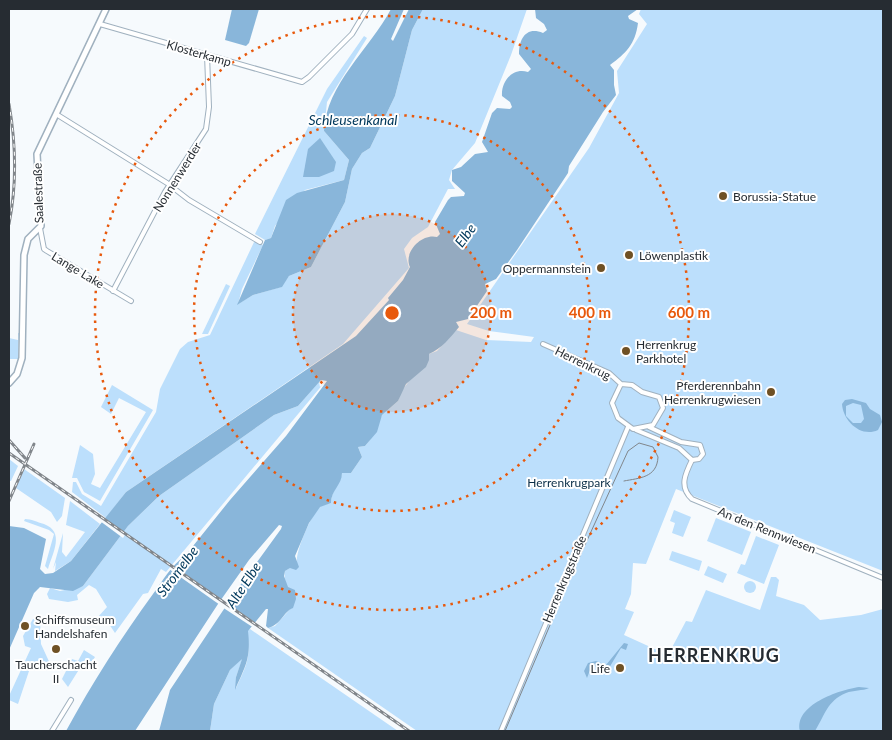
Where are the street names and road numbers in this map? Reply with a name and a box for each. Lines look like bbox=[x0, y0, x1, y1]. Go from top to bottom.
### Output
street label: Klosterkamp bbox=[165, 37, 233, 69]
street label: Nonnenwerder bbox=[150, 139, 205, 215]
street label: Saalestraße bbox=[29, 162, 47, 224]
street label: Lange Lake bbox=[49, 248, 107, 292]
street label: Herrenkrug bbox=[553, 343, 613, 383]
street label: An den Rennwiesen bbox=[716, 503, 818, 557]
street label: Herrenkrugstraße bbox=[539, 533, 589, 625]

